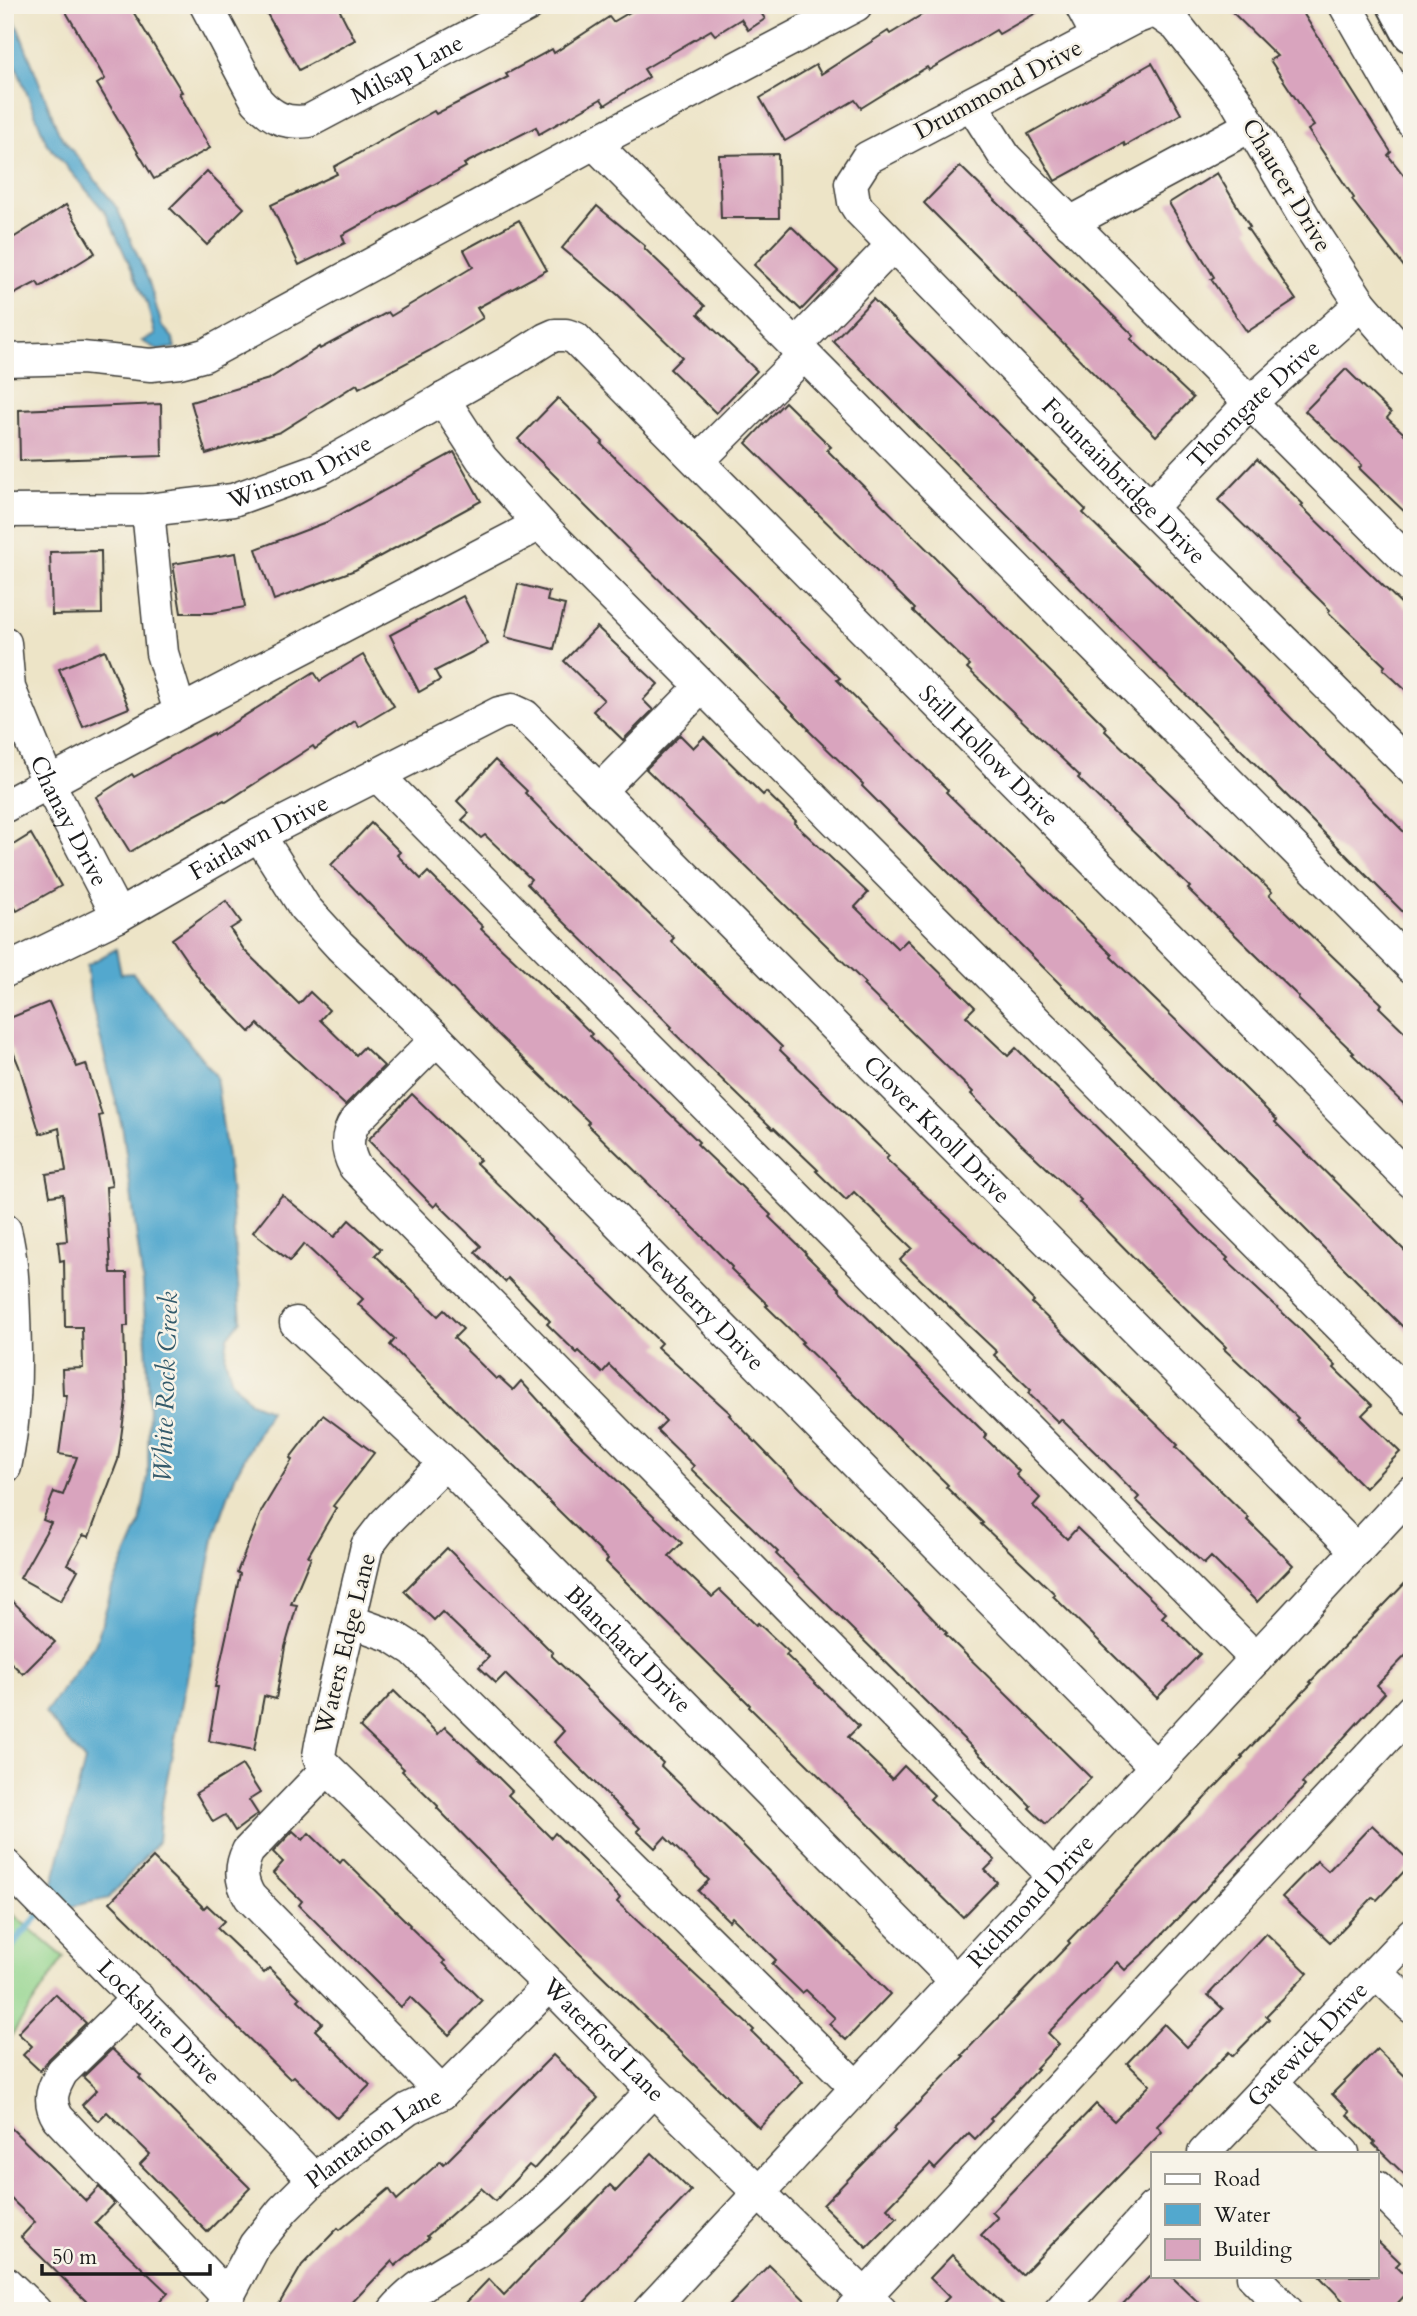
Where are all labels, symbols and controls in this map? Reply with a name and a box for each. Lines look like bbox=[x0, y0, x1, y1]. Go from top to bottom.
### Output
street label: Milsap Lane bbox=[345, 26, 469, 113]
street label: Drummond Drive bbox=[908, 31, 1088, 148]
street label: Chaucer Drive bbox=[1234, 112, 1339, 258]
street label: Thorngate Drive bbox=[1180, 332, 1327, 476]
street label: Fountainbridge Drive bbox=[1034, 391, 1213, 572]
street label: Winston Drive bbox=[222, 427, 378, 518]
street label: Still Hollow Drive bbox=[911, 678, 1066, 834]
street label: Chanay Drive bbox=[22, 750, 116, 892]
street label: Fairlawn Drive bbox=[183, 787, 334, 889]
street label: Clover Knoll Drive bbox=[856, 1049, 1018, 1211]
street label: Newberry Drive bbox=[629, 1235, 772, 1378]
water label: White Rock Creek bbox=[145, 1291, 186, 1483]
street label: Waters Edge Lane bbox=[307, 1550, 384, 1740]
street label: Blanchard Drive bbox=[558, 1579, 699, 1721]
street label: Richmond Drive bbox=[960, 1827, 1101, 1975]
street label: Lockshire Drive bbox=[90, 1952, 228, 2092]
street label: Waterford Lane bbox=[534, 1970, 672, 2110]
street label: Gatewick Drive bbox=[1240, 1974, 1375, 2115]
street label: Plantation Lane bbox=[299, 2080, 447, 2197]
legend bbox=[1151, 2152, 1378, 2278]
text: Road bbox=[1214, 2165, 1260, 2194]
text: Water bbox=[1213, 2201, 1270, 2230]
scale bar bbox=[42, 2232, 210, 2276]
text: Building bbox=[1214, 2235, 1292, 2264]
text: 50 m bbox=[52, 2243, 97, 2272]

